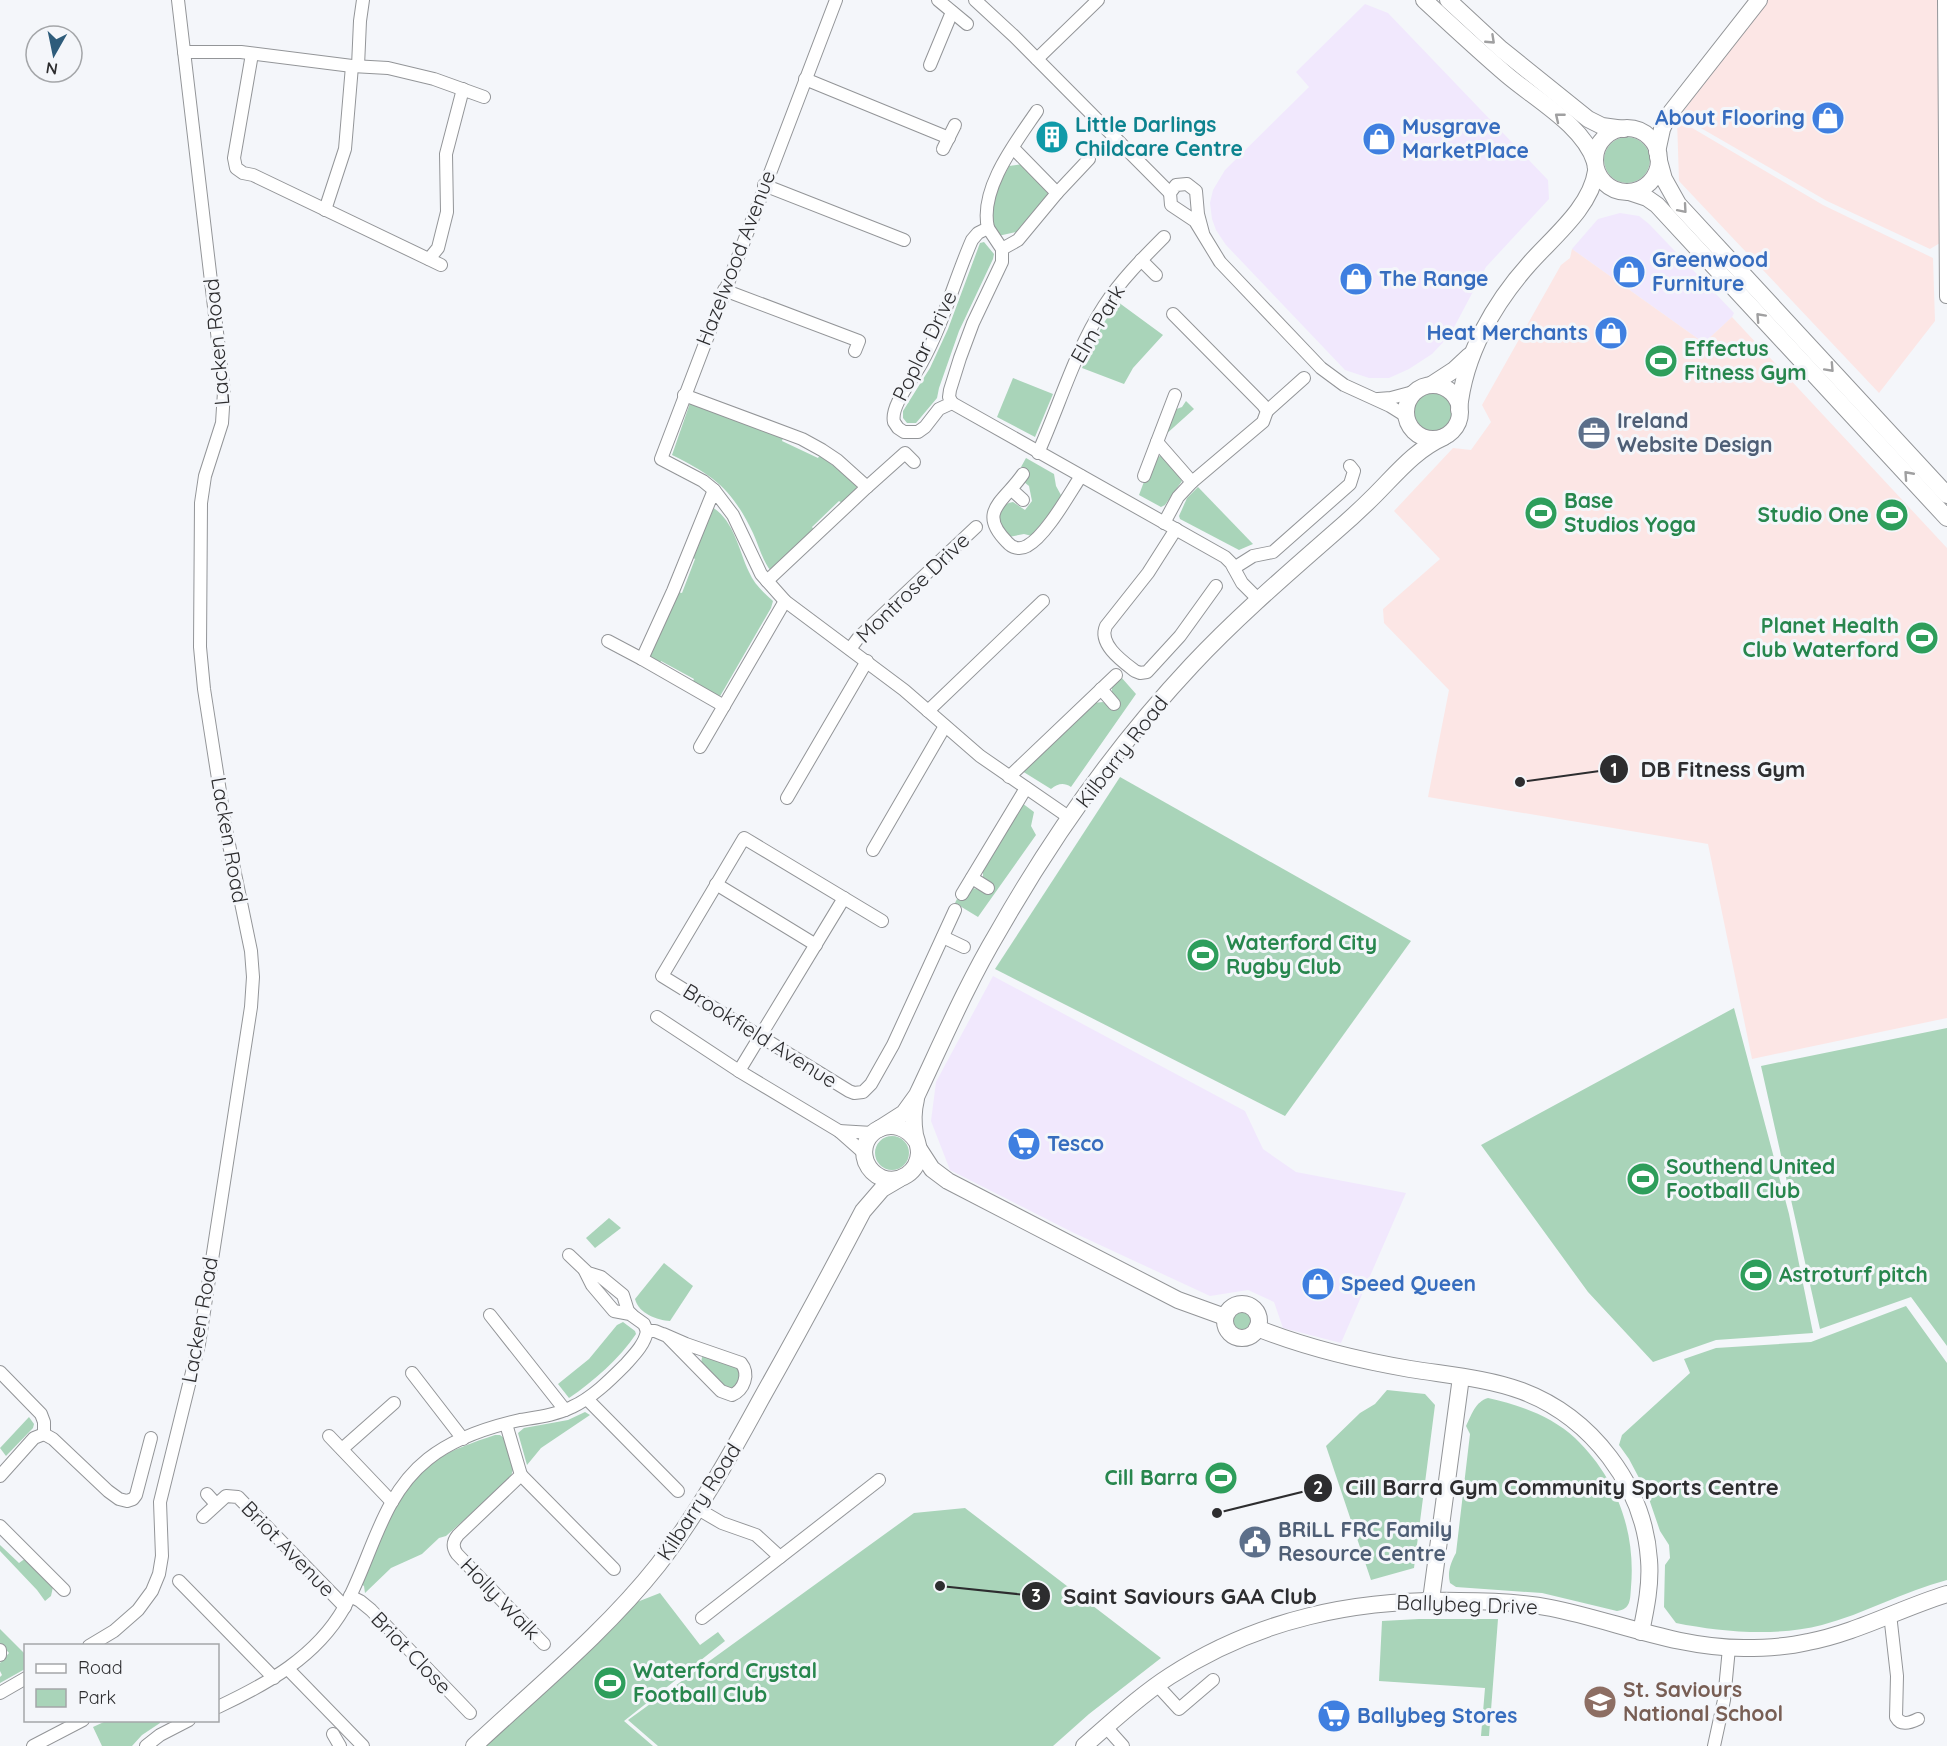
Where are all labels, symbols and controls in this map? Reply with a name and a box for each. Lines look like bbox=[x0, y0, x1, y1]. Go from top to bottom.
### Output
north arrow bbox=[24, 24, 84, 84]
one-way arrow bbox=[1484, 32, 1495, 43]
text: N bbox=[44, 58, 59, 80]
shop icon: About Flooring bbox=[1810, 100, 1846, 136]
place label: About Flooring bbox=[1655, 104, 1805, 130]
place label: Little Darlings Childcare Centre bbox=[1075, 111, 1243, 161]
place label: Musgrave MarketPlace bbox=[1402, 113, 1529, 163]
one-way arrow bbox=[1555, 114, 1566, 125]
building icon: Little Darlings Childcare Centre bbox=[1034, 119, 1070, 155]
shop icon: Musgrave MarketPlace bbox=[1361, 121, 1397, 157]
street label: Hazelwood Avenue bbox=[690, 166, 780, 349]
one-way arrow bbox=[1676, 202, 1687, 213]
place label: Greenwood Furniture bbox=[1652, 246, 1768, 296]
shop icon: Greenwood Furniture bbox=[1611, 254, 1647, 290]
shop icon: The Range bbox=[1338, 261, 1374, 297]
place label: The Range bbox=[1379, 265, 1488, 291]
street label: Lacken Road bbox=[198, 278, 235, 407]
street label: Elm Park bbox=[1064, 280, 1130, 367]
street label: Poplar Drive bbox=[886, 286, 962, 405]
one-way arrow bbox=[1757, 313, 1768, 324]
shop icon: Heat Merchants bbox=[1593, 315, 1629, 351]
place label: Heat Merchants bbox=[1426, 319, 1588, 345]
place label: Effectus Fitness Gym bbox=[1684, 335, 1807, 385]
sports icon: Effectus Fitness Gym bbox=[1643, 343, 1679, 379]
one-way arrow bbox=[1822, 360, 1833, 371]
place label: Ireland Website Design bbox=[1617, 407, 1772, 457]
office icon: Ireland Website Design bbox=[1576, 415, 1612, 451]
one-way arrow bbox=[1904, 471, 1915, 482]
place label: Base Studios Yoga bbox=[1564, 487, 1696, 537]
sports icon: Base Studios Yoga bbox=[1523, 495, 1559, 531]
sports icon: Studio One bbox=[1874, 497, 1910, 533]
place label: Studio One bbox=[1758, 501, 1869, 527]
street label: Montrose Drive bbox=[850, 527, 974, 648]
place label: Planet Health Club Waterford bbox=[1743, 612, 1899, 662]
sports icon: Planet Health Club Waterford bbox=[1904, 620, 1940, 656]
street label: Kilbarry Road bbox=[1069, 690, 1173, 813]
callout: DB Fitness Gym bbox=[1599, 749, 1817, 789]
text: DB Fitness Gym bbox=[1641, 755, 1805, 783]
text: 1 bbox=[1610, 758, 1618, 781]
street label: Lacken Road bbox=[206, 775, 254, 905]
place label: Waterford City Rugby Club bbox=[1226, 929, 1377, 979]
sports icon: Waterford City Rugby Club bbox=[1185, 937, 1221, 973]
street label: Brookfield Avenue bbox=[679, 977, 842, 1093]
supermarket icon: Tesco bbox=[1006, 1126, 1042, 1162]
place label: Tesco bbox=[1047, 1130, 1104, 1156]
place label: Southend United Football Club bbox=[1666, 1153, 1835, 1203]
sports icon: Southend United Football Club bbox=[1625, 1161, 1661, 1197]
street label: Lacken Road bbox=[175, 1255, 223, 1385]
sports icon: Astroturf pitch bbox=[1738, 1257, 1774, 1293]
place label: Astroturf pitch bbox=[1779, 1261, 1928, 1287]
shop icon: Speed Queen bbox=[1300, 1266, 1336, 1302]
place label: Speed Queen bbox=[1341, 1270, 1476, 1296]
street label: Kilbarry Road bbox=[651, 1438, 746, 1565]
sports icon: Cill Barra bbox=[1203, 1460, 1239, 1496]
place label: Cill Barra bbox=[1105, 1464, 1198, 1490]
callout: Cill Barra Gym Community Sports Centre bbox=[1303, 1468, 1790, 1508]
text: Cill Barra Gym Community Sports Centre bbox=[1345, 1473, 1779, 1501]
text: 2 bbox=[1313, 1476, 1323, 1499]
street label: Briot Avenue bbox=[236, 1495, 341, 1602]
place label: BRiLL FRC Family Resource Centre bbox=[1278, 1516, 1452, 1566]
public building icon: BRiLL FRC Family Resource Centre bbox=[1237, 1524, 1273, 1560]
street label: Holly Walk bbox=[455, 1552, 546, 1645]
callout: Saint Saviours GAA Club bbox=[1021, 1576, 1329, 1616]
text: Saint Saviours GAA Club bbox=[1063, 1582, 1317, 1610]
text: 3 bbox=[1031, 1584, 1041, 1607]
street label: Ballybeg Drive bbox=[1396, 1589, 1538, 1619]
street label: Briot Close bbox=[366, 1606, 457, 1699]
legend bbox=[24, 1644, 219, 1722]
text: Road bbox=[78, 1656, 123, 1679]
place label: Waterford Crystal Football Club bbox=[633, 1657, 817, 1707]
sports icon: Waterford Crystal Football Club bbox=[592, 1665, 628, 1701]
place label: St. Saviours National School bbox=[1623, 1676, 1783, 1726]
school or university icon: St. Saviours National School bbox=[1582, 1684, 1618, 1720]
text: Park bbox=[78, 1686, 116, 1709]
supermarket icon: Ballybeg Stores bbox=[1316, 1698, 1352, 1734]
place label: Ballybeg Stores bbox=[1357, 1702, 1517, 1728]

